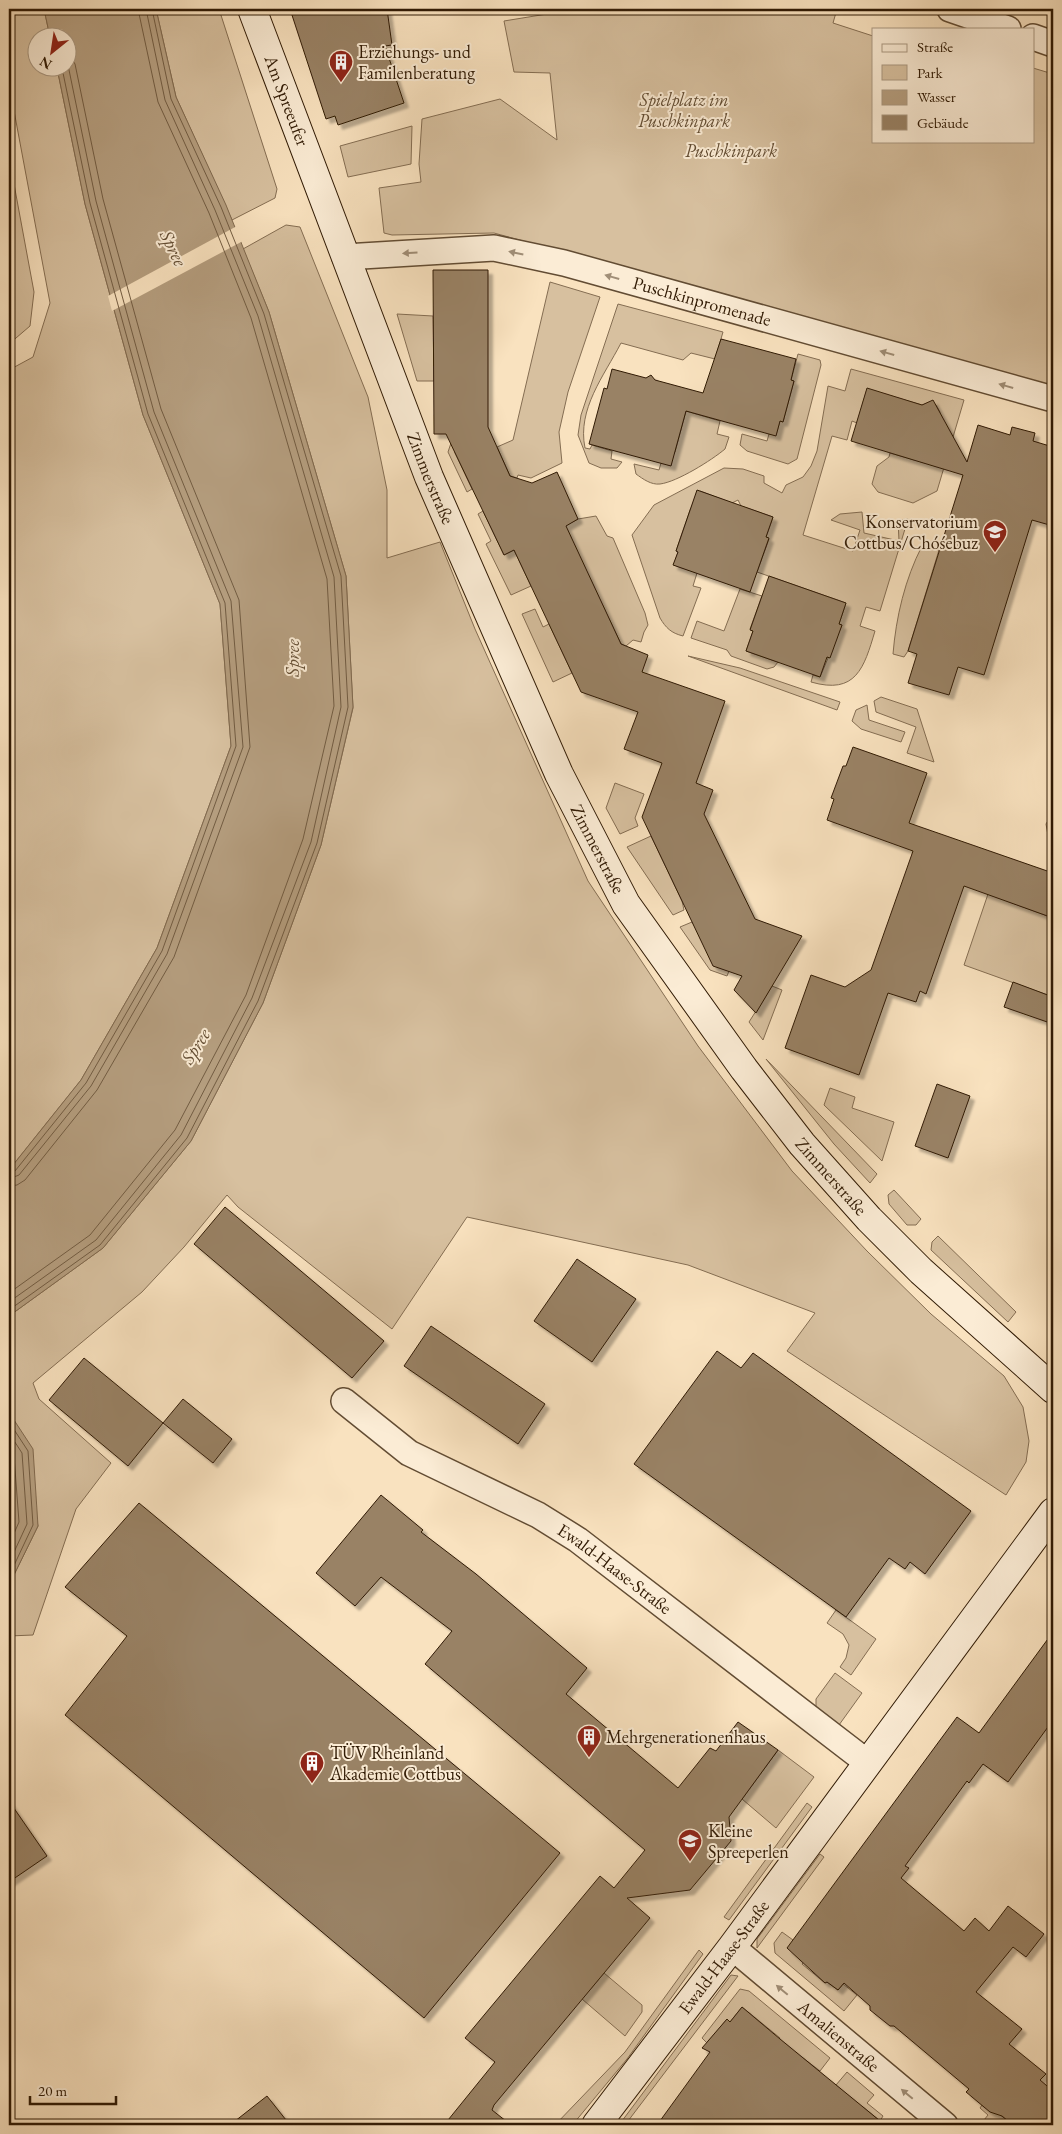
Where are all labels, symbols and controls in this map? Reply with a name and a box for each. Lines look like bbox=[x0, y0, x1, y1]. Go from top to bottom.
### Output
north arrow bbox=[28, 28, 78, 78]
legend bbox=[872, 28, 1034, 142]
text: Straße bbox=[917, 37, 953, 56]
place label: Erziehungs- und Familenberatung bbox=[358, 40, 475, 84]
building icon: Erziehungs- und Familenberatung bbox=[328, 49, 354, 83]
street label: Am Spreeufer bbox=[259, 51, 315, 149]
text: N bbox=[36, 52, 55, 74]
text: Park bbox=[917, 63, 944, 82]
text: Wasser bbox=[917, 87, 956, 106]
park label: Spielplatz im Puschkinpark bbox=[638, 88, 730, 133]
text: Gebäude bbox=[917, 113, 969, 132]
park label: Puschkinpark bbox=[685, 139, 777, 163]
water label: Spree bbox=[154, 225, 193, 271]
one-way arrow bbox=[508, 249, 524, 257]
one-way arrow bbox=[402, 250, 418, 258]
street label: Puschkinpromenade bbox=[630, 271, 774, 331]
one-way arrow bbox=[605, 272, 620, 280]
one-way arrow bbox=[880, 348, 895, 356]
one-way arrow bbox=[999, 381, 1014, 389]
street label: Zimmerstraße bbox=[402, 429, 460, 527]
place label: Konservatorium Cottbus/Chóśebuz bbox=[844, 510, 978, 554]
school or university icon: Konservatorium Cottbus/Chóśebuz bbox=[982, 519, 1008, 553]
water label: Spree bbox=[280, 639, 305, 678]
street label: Zimmerstraße bbox=[566, 800, 631, 897]
water label: Spree bbox=[174, 1023, 216, 1070]
street label: Zimmerstraße bbox=[790, 1132, 872, 1220]
street label: Ewald-Haase-Straße bbox=[553, 1518, 677, 1619]
building icon: Mehrgenerationenhaus bbox=[576, 1724, 602, 1758]
place label: Mehrgenerationenhaus bbox=[606, 1725, 766, 1748]
place label: TÜV Rheinland Akademie Cottbus bbox=[329, 1741, 461, 1785]
building icon: TÜV Rheinland Akademie Cottbus bbox=[299, 1750, 325, 1784]
place label: Kleine Spreeperlen bbox=[708, 1819, 789, 1863]
school or university icon: Kleine Spreeperlen bbox=[677, 1828, 703, 1862]
street label: Ewald-Haase-Straße bbox=[673, 1895, 774, 2019]
one-way arrow bbox=[777, 1984, 789, 1996]
street label: Amalienstraße bbox=[793, 1994, 885, 2077]
scale bar bbox=[30, 2074, 116, 2106]
text: 20 m bbox=[38, 2081, 67, 2100]
one-way arrow bbox=[902, 2088, 914, 2100]

